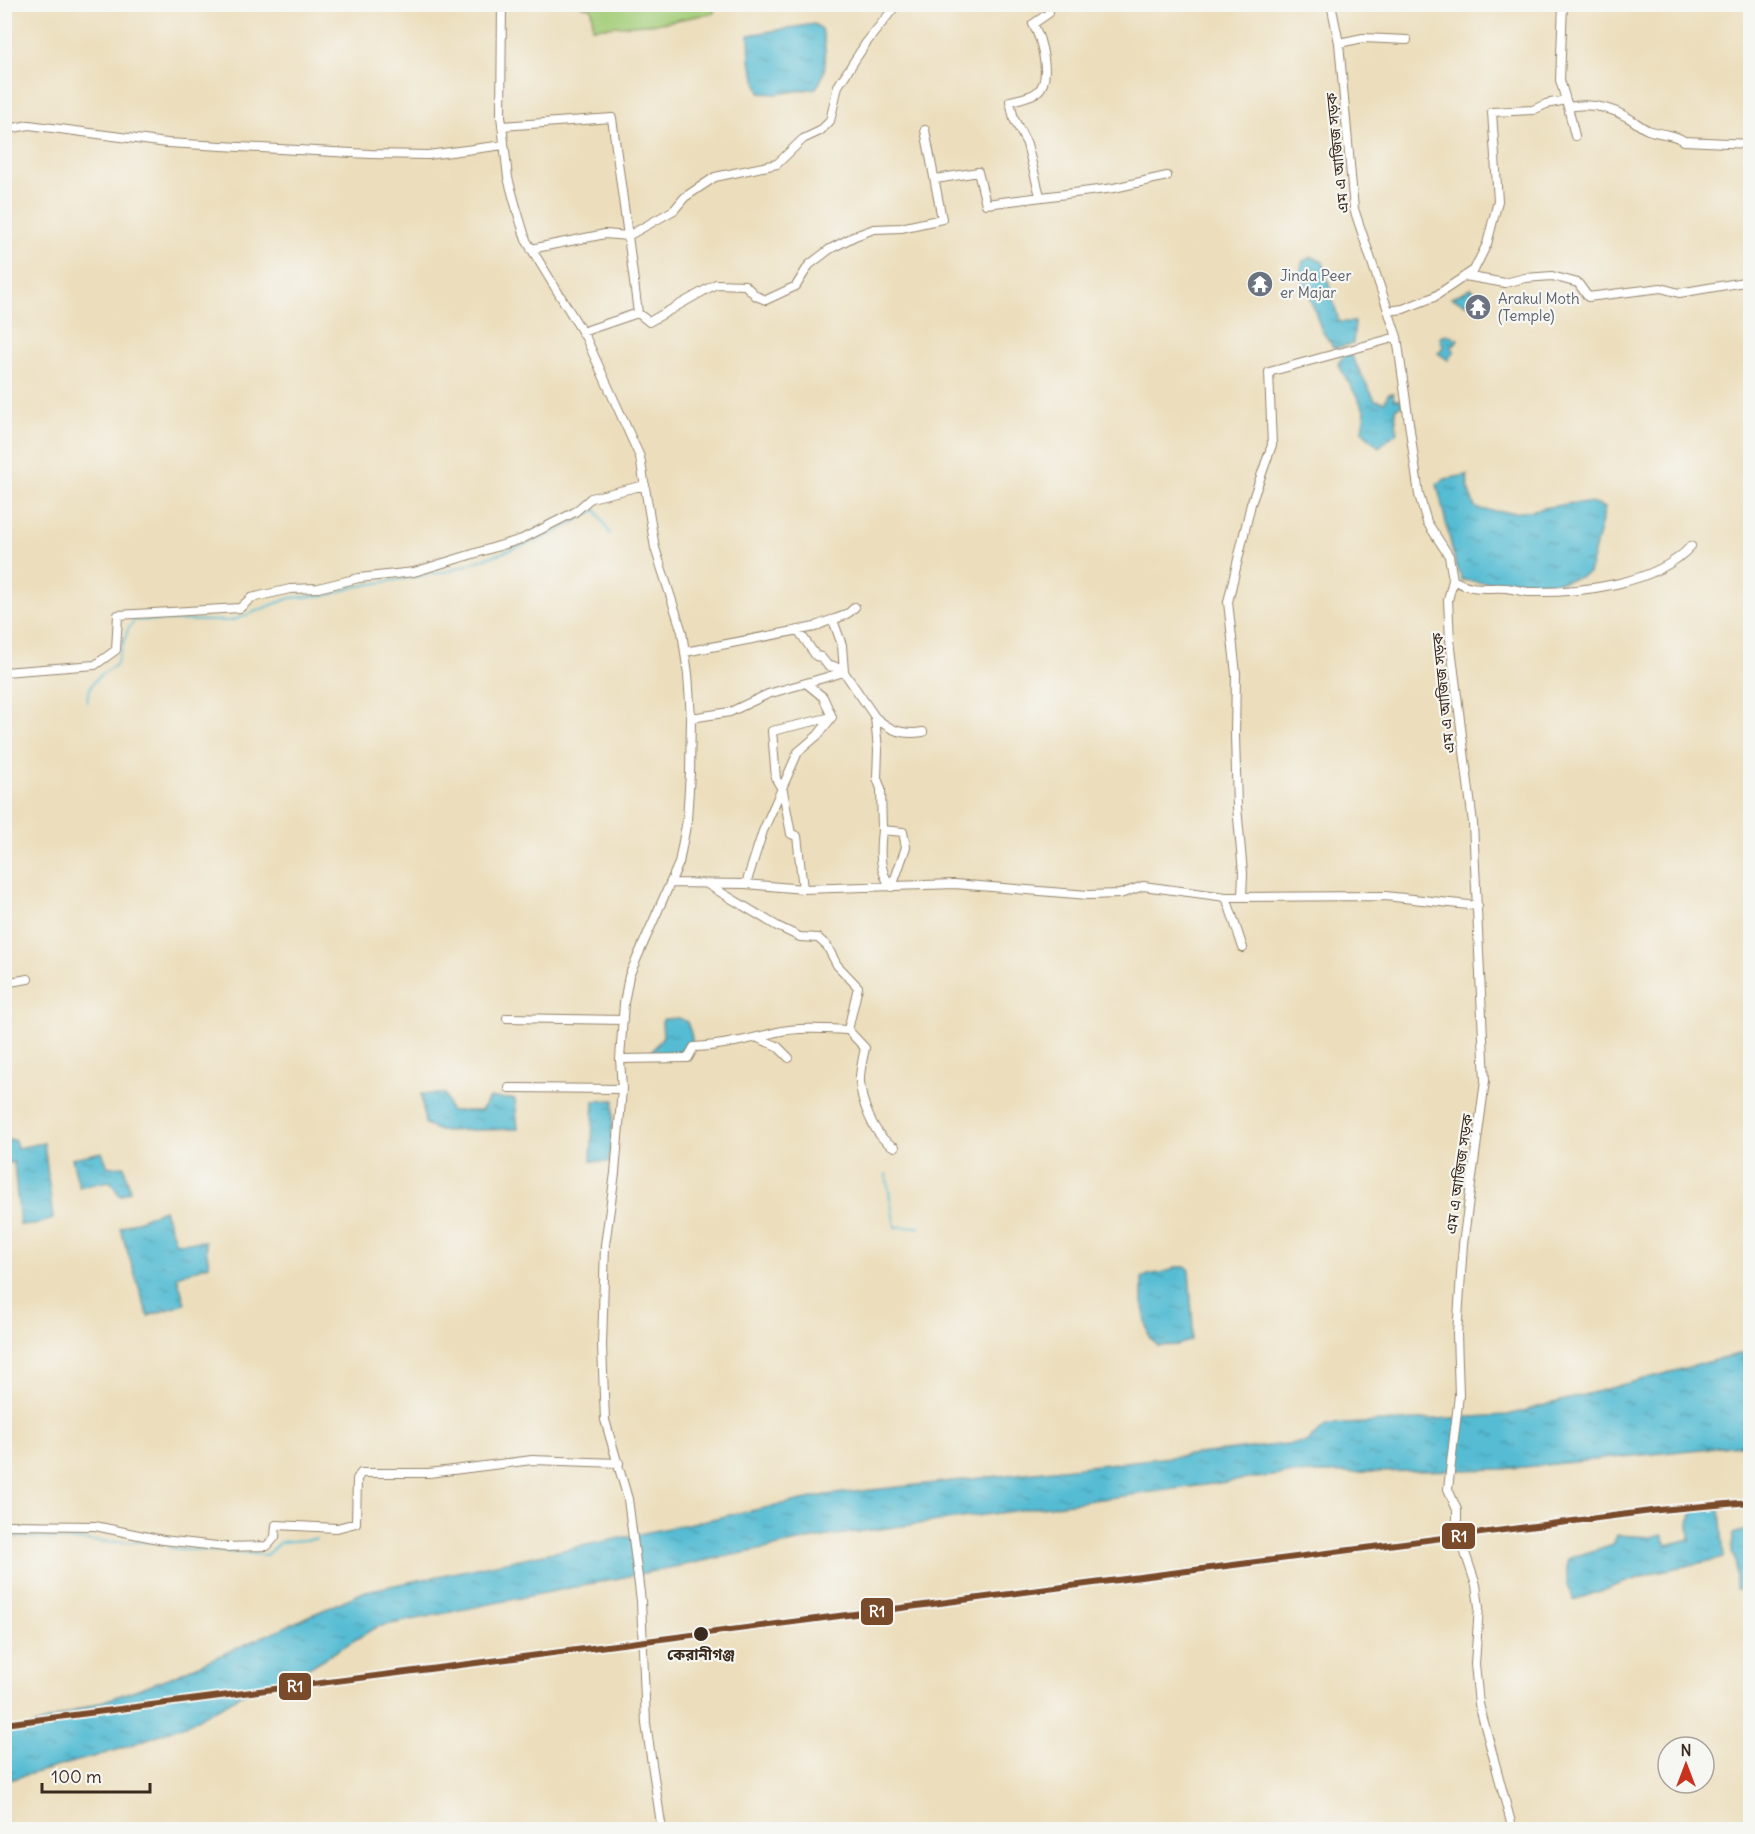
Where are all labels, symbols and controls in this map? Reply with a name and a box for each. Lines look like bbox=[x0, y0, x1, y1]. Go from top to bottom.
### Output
street label: এম এ আজিজ সড়ক bbox=[1321, 91, 1353, 214]
place label: Jinda Peer er Majar bbox=[1280, 266, 1352, 302]
temple icon: Jinda Peer er Majar bbox=[1245, 269, 1275, 299]
place label: Arakul Moth (Temple) bbox=[1498, 289, 1580, 325]
temple icon: Arakul Moth (Temple) bbox=[1463, 292, 1493, 322]
street label: এম এ আজিজ সড়ক bbox=[1427, 631, 1459, 754]
street label: এম এ আজিজ সড়ক bbox=[1441, 1112, 1477, 1235]
line badge: R1 bbox=[1441, 1522, 1476, 1550]
text: R1 bbox=[1451, 1526, 1467, 1546]
line badge: R1 bbox=[860, 1597, 894, 1626]
text: R1 bbox=[869, 1601, 885, 1621]
marker: কেরানীগঞ্জ bbox=[692, 1625, 710, 1643]
place label: কেরানীগঞ্জ bbox=[667, 1645, 735, 1664]
line badge: R1 bbox=[278, 1672, 312, 1701]
text: R1 bbox=[287, 1676, 303, 1696]
north arrow bbox=[1656, 1735, 1716, 1795]
text: N bbox=[1680, 1740, 1692, 1760]
scale bar bbox=[42, 1756, 150, 1794]
text: 100 m bbox=[51, 1765, 102, 1788]

